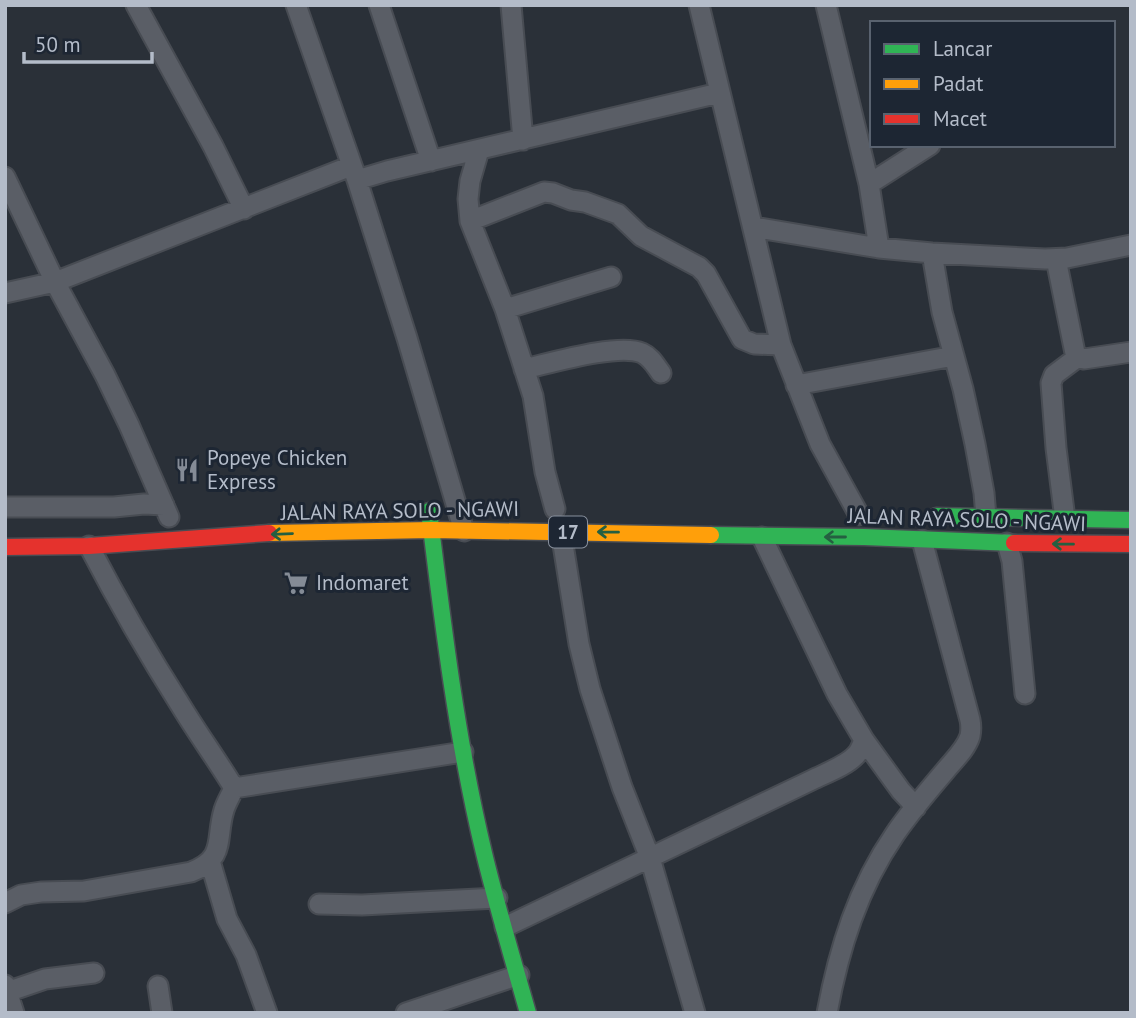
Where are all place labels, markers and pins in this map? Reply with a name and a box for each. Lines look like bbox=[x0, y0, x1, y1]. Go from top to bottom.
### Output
place label: Popeye Chicken Express bbox=[207, 444, 347, 495]
restaurant icon: Popeye Chicken Express bbox=[173, 456, 201, 484]
supermarket icon: Indomaret bbox=[282, 569, 310, 597]
place label: Indomaret bbox=[316, 569, 409, 596]

